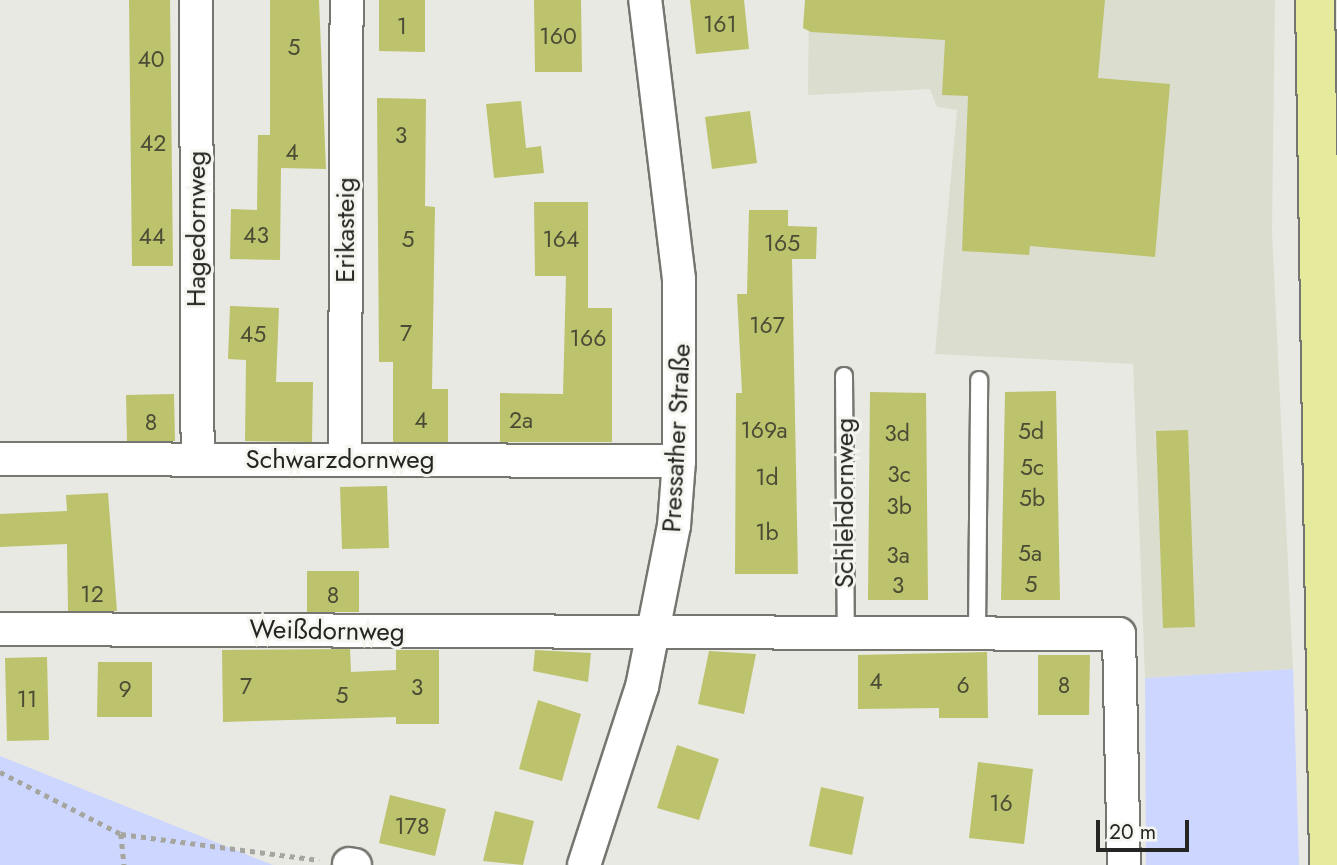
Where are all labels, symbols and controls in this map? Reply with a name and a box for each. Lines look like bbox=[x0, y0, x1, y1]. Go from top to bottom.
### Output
house number: 161 bbox=[703, 10, 737, 38]
house number: 1 bbox=[397, 12, 407, 40]
house number: 160 bbox=[539, 22, 577, 50]
house number: 5 bbox=[288, 33, 300, 61]
house number: 40 bbox=[137, 45, 165, 73]
house number: 3 bbox=[395, 121, 407, 149]
house number: 42 bbox=[140, 129, 166, 157]
house number: 4 bbox=[285, 138, 299, 166]
street label: Hagedornweg bbox=[181, 151, 213, 307]
street label: Erikasteig bbox=[330, 177, 362, 283]
house number: 43 bbox=[243, 221, 269, 249]
house number: 44 bbox=[139, 222, 165, 250]
house number: 5 bbox=[402, 225, 414, 253]
house number: 164 bbox=[542, 225, 580, 253]
house number: 165 bbox=[764, 229, 800, 257]
house number: 167 bbox=[749, 311, 785, 339]
house number: 7 bbox=[400, 319, 412, 347]
house number: 45 bbox=[240, 320, 266, 348]
house number: 166 bbox=[570, 324, 606, 352]
street label: Pressather Straße bbox=[656, 343, 698, 533]
house number: 4 bbox=[414, 406, 428, 434]
house number: 2a bbox=[509, 406, 533, 434]
house number: 8 bbox=[145, 408, 157, 436]
house number: 169a bbox=[740, 416, 788, 444]
house number: 5d bbox=[1018, 417, 1044, 445]
street label: Schlehdornweg bbox=[829, 418, 861, 588]
house number: 3d bbox=[884, 419, 910, 447]
street label: Schwarzdornweg bbox=[246, 444, 434, 476]
house number: 5c bbox=[1020, 453, 1044, 481]
house number: 3c bbox=[887, 460, 911, 488]
house number: 1d bbox=[755, 463, 779, 491]
house number: 5b bbox=[1019, 484, 1045, 512]
house number: 3b bbox=[886, 492, 912, 520]
house number: 1b bbox=[755, 518, 779, 546]
house number: 5a bbox=[1018, 539, 1042, 567]
house number: 3a bbox=[886, 541, 910, 569]
house number: 5 bbox=[1025, 570, 1037, 598]
house number: 3 bbox=[892, 571, 904, 599]
house number: 12 bbox=[80, 580, 104, 608]
house number: 8 bbox=[327, 581, 339, 609]
street label: Weißdornweg bbox=[249, 614, 405, 648]
house number: 4 bbox=[869, 667, 883, 695]
house number: 6 bbox=[956, 671, 970, 699]
house number: 8 bbox=[1058, 671, 1070, 699]
house number: 7 bbox=[240, 672, 252, 700]
house number: 3 bbox=[411, 673, 423, 701]
house number: 9 bbox=[118, 675, 132, 703]
house number: 5 bbox=[336, 681, 348, 709]
house number: 11 bbox=[17, 685, 37, 713]
house number: 16 bbox=[989, 789, 1013, 817]
scale bar bbox=[1099, 806, 1192, 850]
house number: 178 bbox=[395, 812, 429, 840]
text: 20 m bbox=[1109, 817, 1156, 847]

